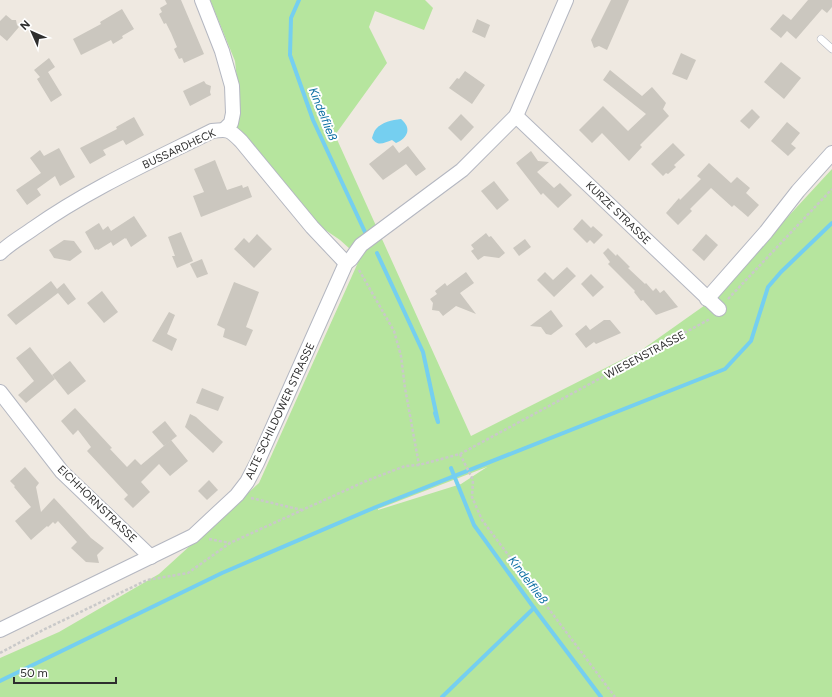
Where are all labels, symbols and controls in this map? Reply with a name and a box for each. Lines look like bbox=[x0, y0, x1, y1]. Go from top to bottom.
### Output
north arrow bbox=[12, 12, 52, 52]
text: N bbox=[18, 18, 33, 33]
water label: Kindelfließ bbox=[306, 85, 340, 143]
street label: BUSSARDHECK bbox=[140, 126, 218, 172]
street label: KURZE STRASSE bbox=[583, 179, 653, 247]
street label: WIESENSTRASSE bbox=[603, 328, 687, 382]
street label: ALTE SCHILDOWER STRASSE bbox=[243, 341, 317, 481]
street label: EICHHORNSTRASSE bbox=[55, 463, 139, 545]
water label: Kindelfließ bbox=[505, 553, 551, 607]
scale bar bbox=[14, 659, 116, 685]
text: 50 m bbox=[20, 666, 48, 680]

